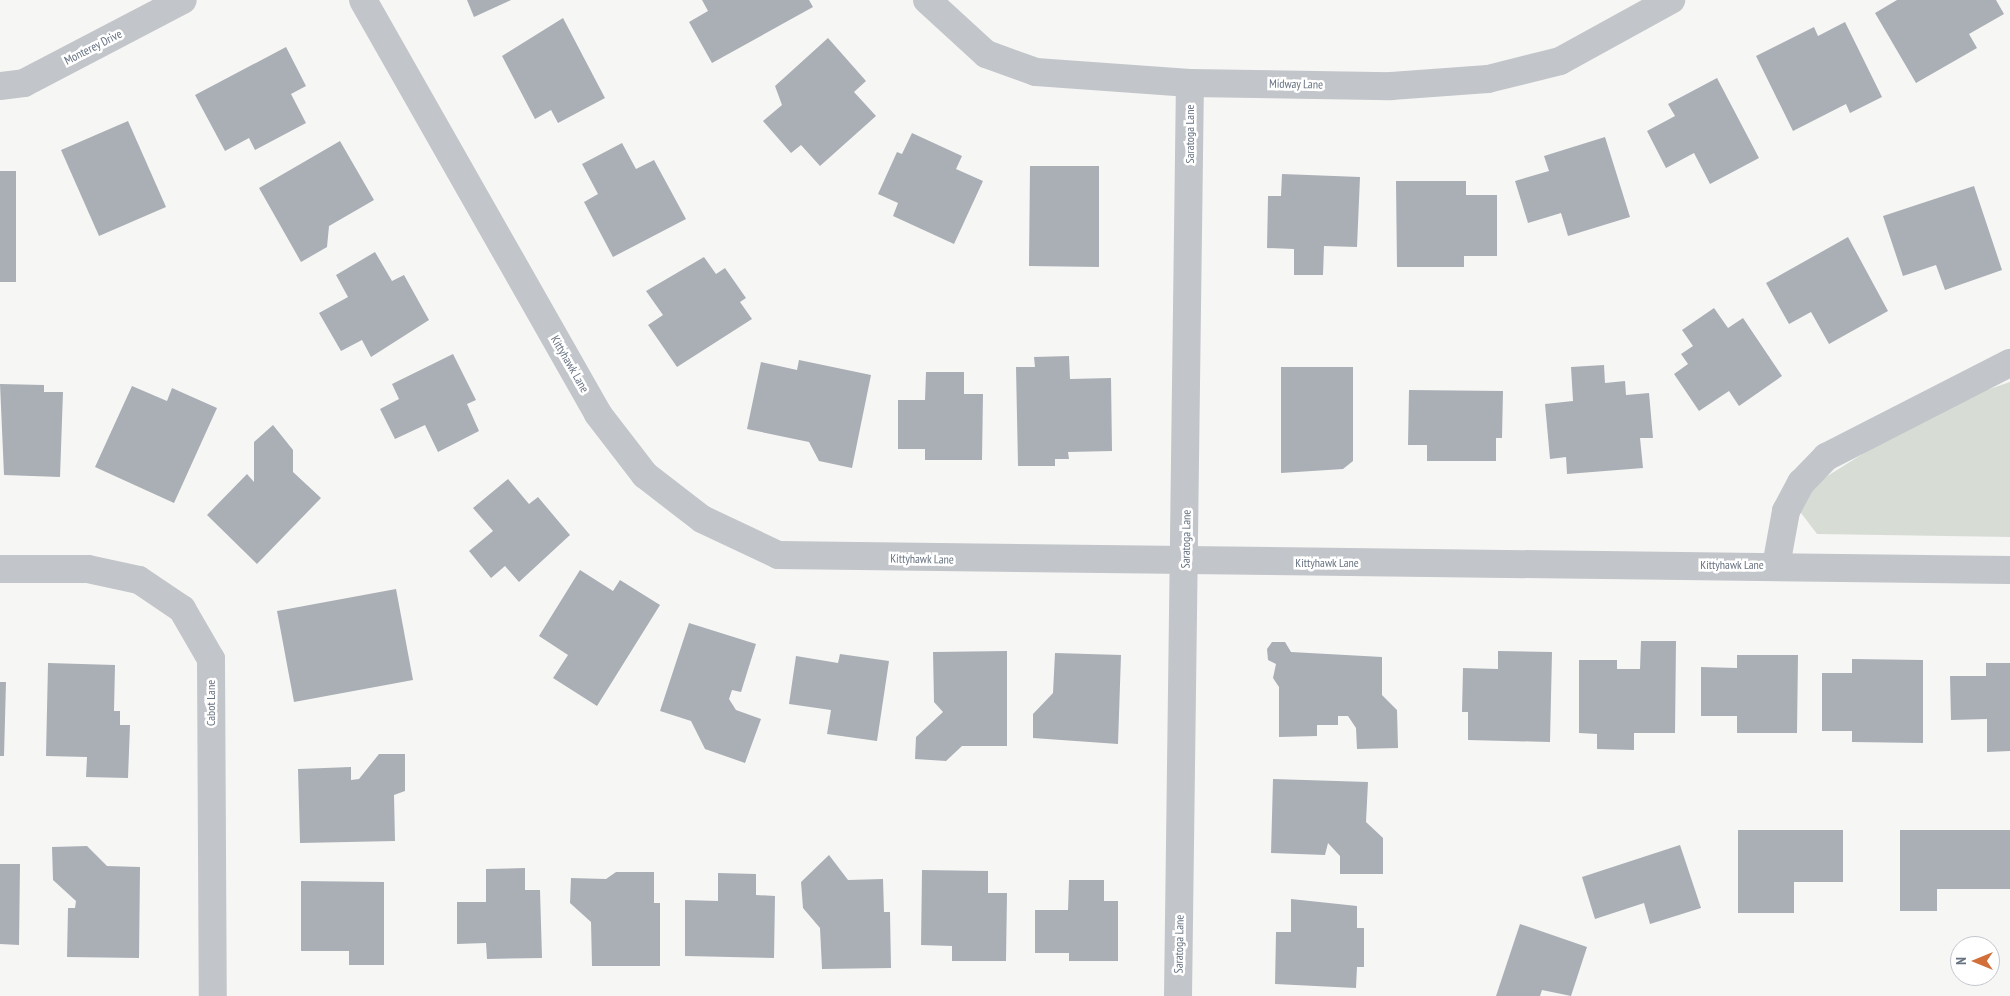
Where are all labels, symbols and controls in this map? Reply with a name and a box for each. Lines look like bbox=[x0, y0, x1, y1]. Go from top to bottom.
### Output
street label: Monterey Drive bbox=[62, 26, 124, 68]
street label: Midway Lane bbox=[1269, 76, 1323, 92]
street label: Saratoga Lane bbox=[1183, 105, 1197, 163]
street label: Kittyhawk Lane bbox=[548, 333, 592, 395]
street label: Saratoga Lane bbox=[1178, 509, 1194, 569]
street label: Kittyhawk Lane bbox=[890, 551, 954, 567]
street label: Kittyhawk Lane bbox=[1295, 556, 1359, 570]
street label: Kittyhawk Lane bbox=[1700, 558, 1764, 572]
street label: Cabot Lane bbox=[204, 680, 218, 726]
street label: Saratoga Lane bbox=[1171, 914, 1187, 974]
north arrow bbox=[1950, 936, 2000, 986]
text: N bbox=[1952, 957, 1970, 965]

